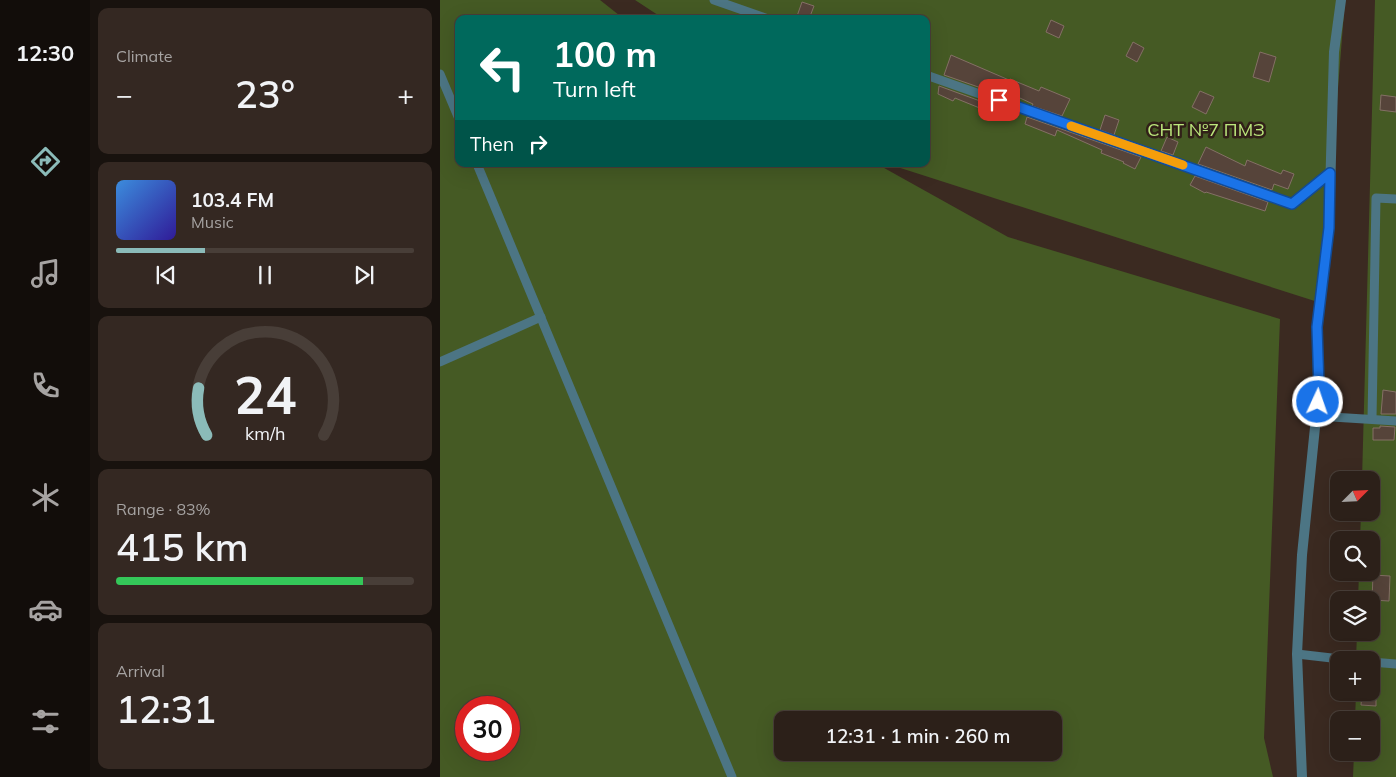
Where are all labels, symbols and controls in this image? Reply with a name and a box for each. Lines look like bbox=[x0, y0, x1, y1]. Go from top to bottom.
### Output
text: 100 m bbox=[553, 32, 657, 76]
icon: left bbox=[470, 35, 535, 100]
text: 12:30 bbox=[16, 39, 74, 67]
text: Climate bbox=[116, 46, 172, 66]
text: 23° bbox=[235, 70, 295, 118]
text: Turn left bbox=[553, 75, 636, 103]
text: − bbox=[116, 77, 133, 112]
text: + bbox=[397, 77, 414, 112]
pin bbox=[978, 79, 1020, 121]
icon: arrive bbox=[985, 86, 1013, 114]
park label: СНТ №7 ПМЗ bbox=[1147, 118, 1265, 141]
icon: right bbox=[524, 130, 552, 158]
text: Then bbox=[470, 132, 514, 156]
icon: directions bbox=[28, 144, 63, 179]
text: 103.4 FM bbox=[191, 188, 274, 212]
text: Music bbox=[191, 212, 234, 232]
icon: music bbox=[28, 256, 63, 291]
icon: previous bbox=[152, 261, 180, 289]
icon: pause bbox=[251, 261, 279, 289]
icon: next bbox=[350, 261, 378, 289]
text: 24 bbox=[234, 362, 296, 427]
icon: phone bbox=[28, 368, 63, 403]
position arrow bbox=[1291, 375, 1343, 427]
text: km/h bbox=[245, 422, 285, 444]
north arrow bbox=[1330, 471, 1380, 521]
map controls bbox=[1330, 471, 1380, 761]
icon: climate bbox=[28, 480, 63, 515]
text: Range · 83% bbox=[116, 499, 211, 519]
text: 415 km bbox=[116, 523, 249, 571]
button: search bbox=[1330, 531, 1380, 581]
button: layers bbox=[1330, 591, 1380, 641]
icon: car bbox=[28, 592, 63, 627]
button: + bbox=[1330, 651, 1380, 701]
text: Arrival bbox=[116, 661, 165, 681]
text: 12:31 bbox=[116, 685, 216, 733]
speed limit sign: 30 bbox=[455, 696, 520, 761]
icon: filters bbox=[28, 704, 63, 739]
button: − bbox=[1330, 711, 1380, 761]
text: 12:31 · 1 min · 260 m bbox=[825, 724, 1011, 748]

